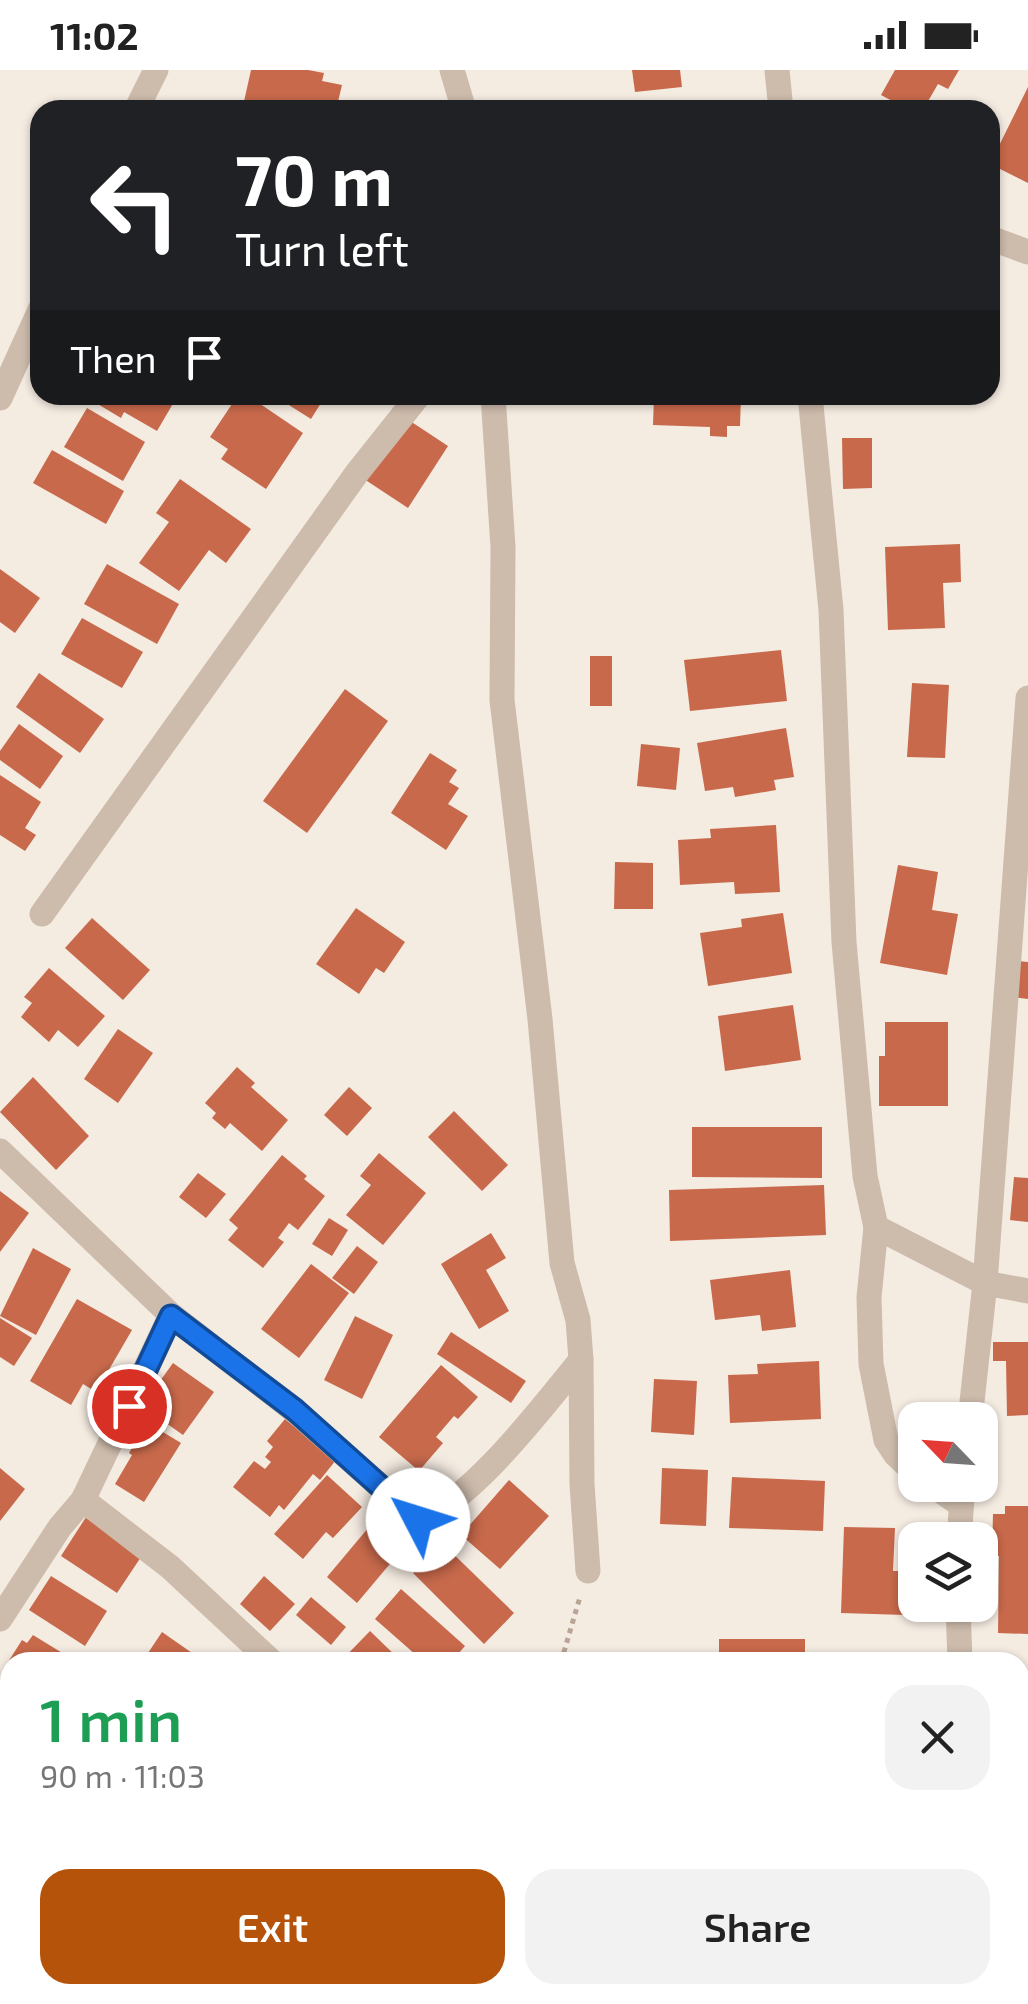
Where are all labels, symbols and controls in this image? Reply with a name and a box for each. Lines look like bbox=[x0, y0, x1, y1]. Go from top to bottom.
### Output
text: 11:02 bbox=[50, 12, 139, 58]
text: 70 m bbox=[235, 136, 393, 220]
icon: left bbox=[70, 140, 200, 270]
text: Turn left bbox=[235, 221, 409, 275]
icon: arrive bbox=[177, 330, 232, 385]
text: Then bbox=[70, 335, 157, 381]
pin bbox=[87, 1364, 172, 1449]
icon: arrive bbox=[102, 1379, 157, 1434]
north arrow bbox=[898, 1402, 998, 1502]
map controls bbox=[898, 1402, 998, 1622]
position arrow bbox=[366, 1468, 470, 1572]
button: layers bbox=[898, 1522, 998, 1622]
text: 1 min bbox=[40, 1682, 182, 1754]
button: close bbox=[885, 1685, 990, 1790]
text: 90 m · 11:03 bbox=[40, 1756, 205, 1794]
button: Exit bbox=[40, 1869, 505, 1984]
button: Share bbox=[525, 1869, 990, 1984]

